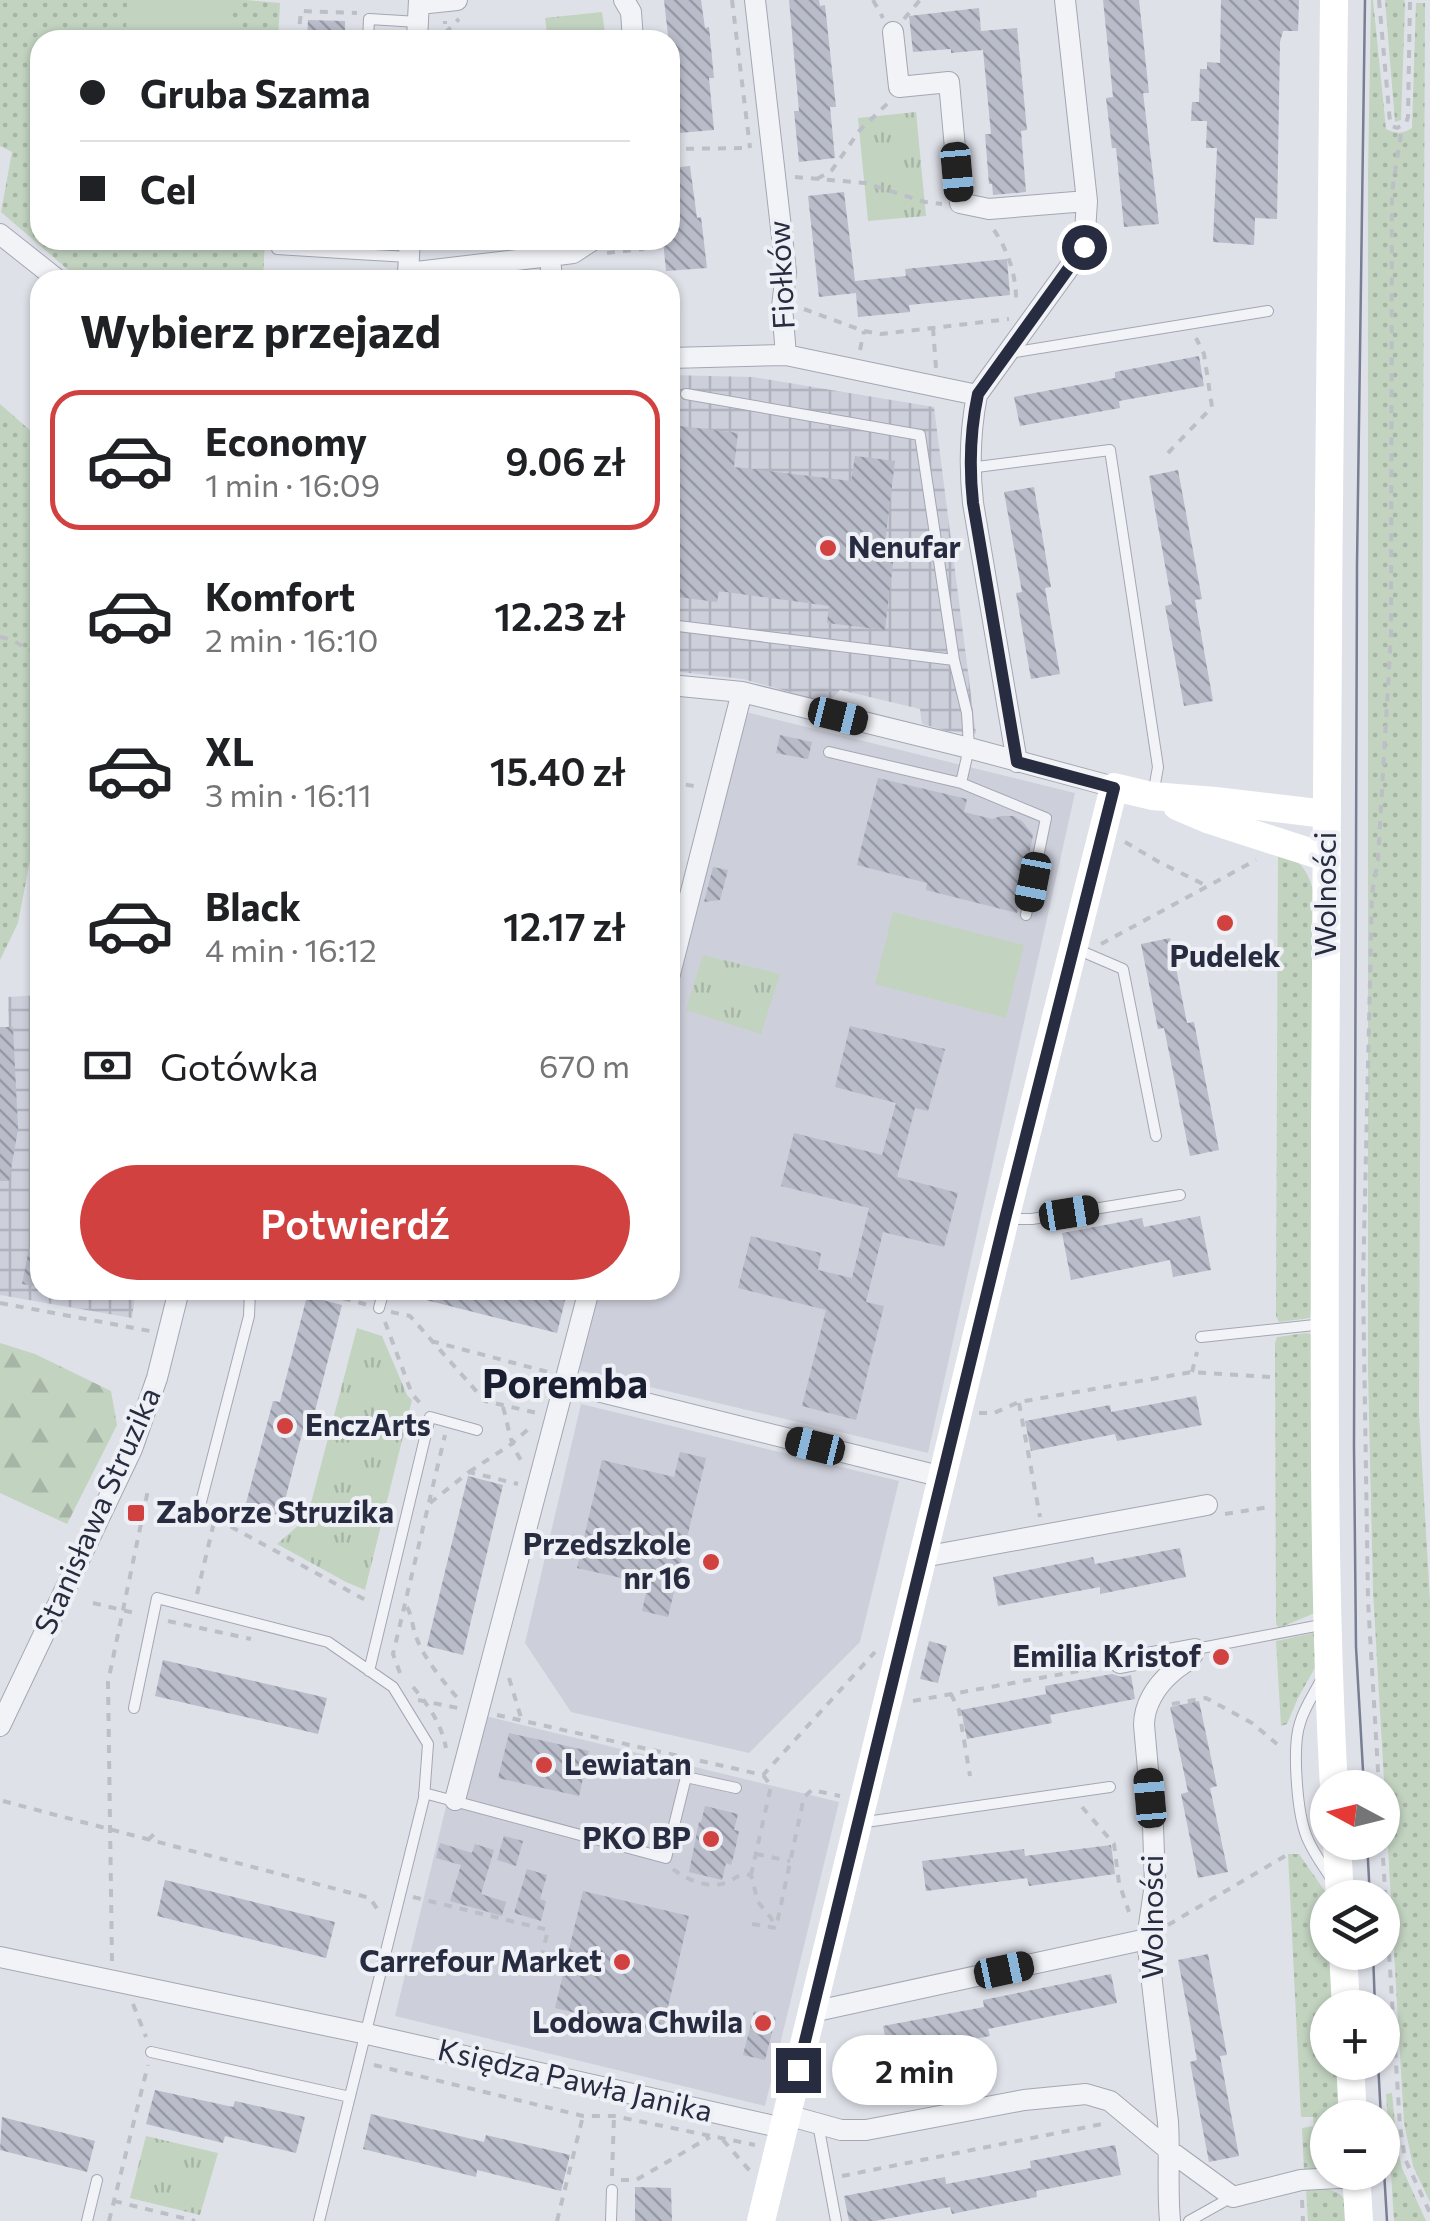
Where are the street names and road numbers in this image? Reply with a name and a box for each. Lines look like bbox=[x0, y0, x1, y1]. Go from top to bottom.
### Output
street label: Fiołków bbox=[758, 220, 801, 330]
street label: Wolności bbox=[1305, 831, 1342, 957]
street label: Stanisława Struzika bbox=[25, 1381, 167, 1639]
street label: Wolności bbox=[1132, 1854, 1169, 1980]
street label: Księdza Pawła Janika bbox=[435, 2029, 717, 2128]

